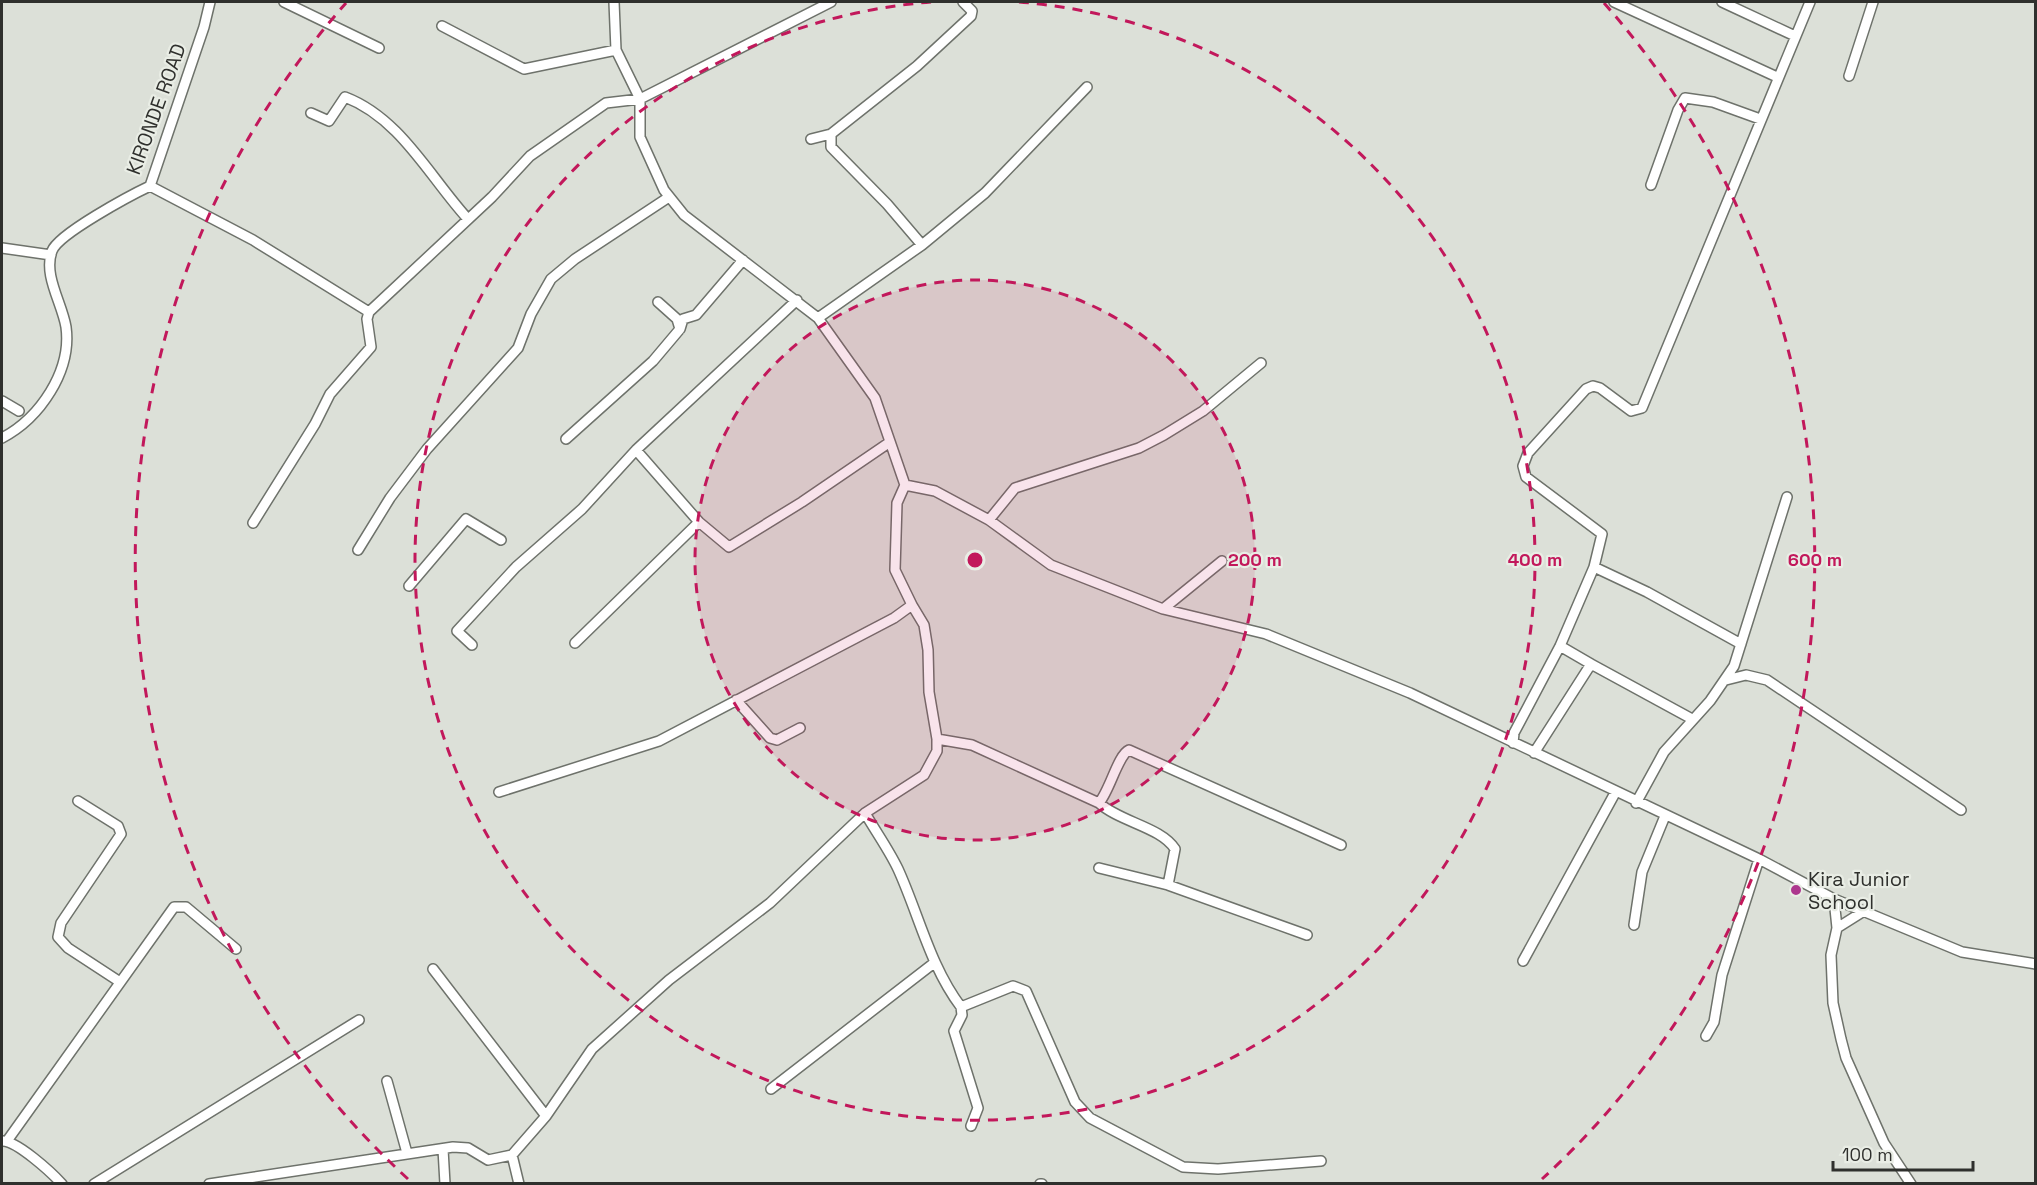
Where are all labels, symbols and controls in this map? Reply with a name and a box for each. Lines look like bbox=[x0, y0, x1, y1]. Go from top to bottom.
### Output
street label: KIRONDE ROAD bbox=[120, 40, 192, 178]
text: 200 m bbox=[1228, 548, 1282, 571]
text: 400 m bbox=[1508, 548, 1562, 571]
text: 600 m bbox=[1788, 548, 1842, 571]
centre of rings bbox=[965, 550, 985, 570]
place label: Kira Junior School bbox=[1808, 866, 1910, 915]
marker: Kira Junior School bbox=[1789, 883, 1803, 897]
scale bar bbox=[1833, 1134, 1972, 1172]
text: 100 m bbox=[1842, 1143, 1893, 1166]

